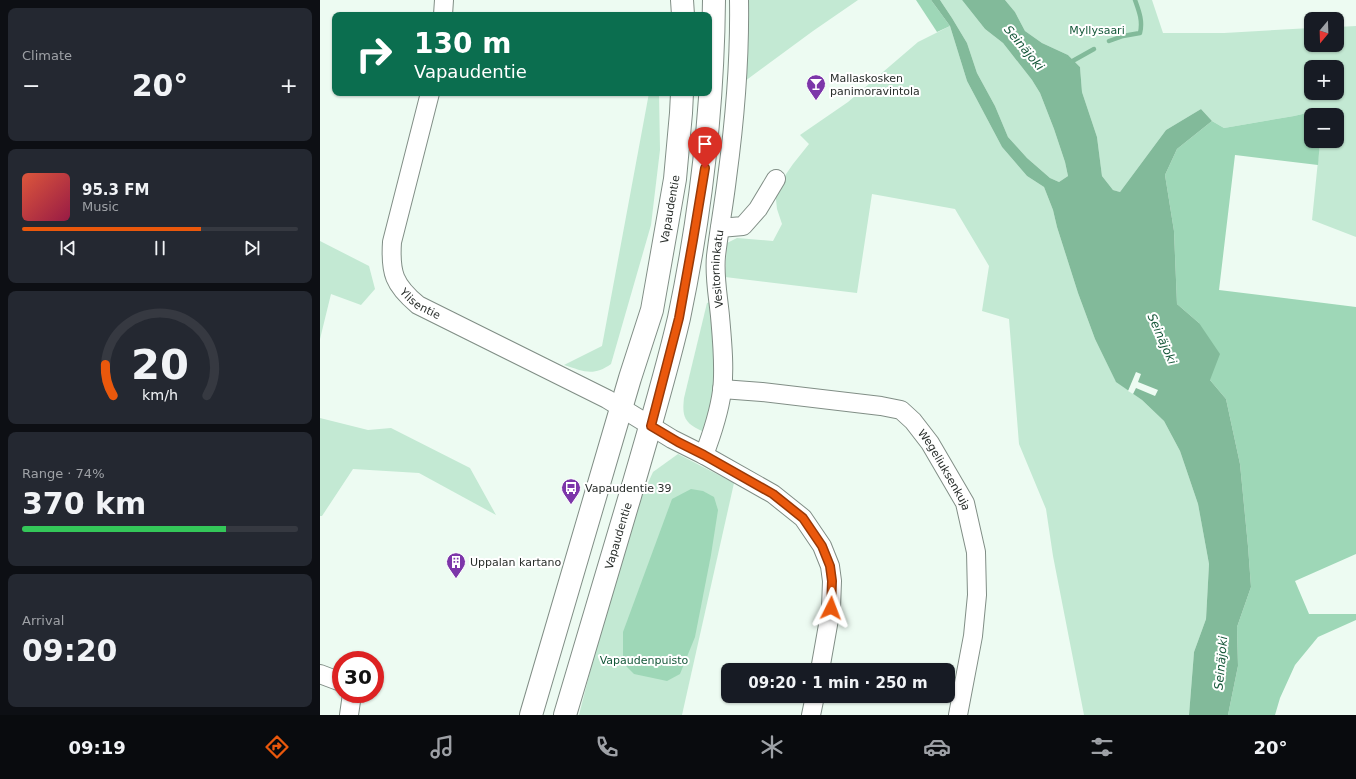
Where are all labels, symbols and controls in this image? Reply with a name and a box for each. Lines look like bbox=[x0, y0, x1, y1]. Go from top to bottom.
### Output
north arrow bbox=[1304, 12, 1344, 52]
map controls bbox=[1304, 12, 1344, 148]
water label: Seinäjoki bbox=[1001, 23, 1047, 74]
park label: Myllysaari bbox=[1069, 24, 1125, 37]
text: 130 m bbox=[414, 27, 511, 60]
icon: right bbox=[348, 28, 400, 80]
text: Climate bbox=[22, 48, 72, 63]
button: + bbox=[1304, 60, 1344, 100]
text: Vapaudentie bbox=[414, 61, 527, 82]
text: 20° bbox=[132, 68, 188, 103]
place label: Mallaskosken panimoravintola bbox=[830, 72, 920, 98]
text: − bbox=[22, 73, 40, 98]
text: + bbox=[280, 73, 298, 98]
bar icon: Mallaskosken panimoravintola bbox=[805, 73, 827, 101]
button: − bbox=[1304, 108, 1344, 148]
pin bbox=[688, 127, 722, 168]
icon: arrive bbox=[694, 133, 716, 155]
street label: Vapaudentie bbox=[657, 174, 682, 244]
text: 95.3 FM bbox=[82, 181, 149, 199]
text: Music bbox=[82, 199, 119, 214]
street label: Vesitorninkatu bbox=[709, 229, 726, 309]
icon: previous bbox=[57, 237, 79, 259]
icon: pause bbox=[149, 237, 171, 259]
icon: next bbox=[241, 237, 263, 259]
street label: Ylisentie bbox=[397, 285, 443, 322]
water label: Seinäjoki bbox=[1145, 311, 1180, 367]
text: 20 bbox=[131, 339, 189, 388]
text: km/h bbox=[142, 386, 178, 402]
street label: Wegeliuksenkuja bbox=[915, 427, 973, 512]
text: Range · 74% bbox=[22, 466, 105, 481]
bus stop icon: Vapaudentie 39 bbox=[560, 477, 582, 505]
place label: Vapaudentie 39 bbox=[585, 482, 671, 495]
text: 370 km bbox=[22, 486, 146, 521]
street label: Vapaudentie bbox=[602, 501, 634, 571]
building icon: Uppalan kartano bbox=[445, 551, 467, 579]
place label: Uppalan kartano bbox=[470, 556, 561, 569]
position arrow bbox=[810, 587, 852, 629]
text: Arrival bbox=[22, 613, 64, 628]
text: 09:20 bbox=[22, 633, 118, 668]
water label: Seinäjoki bbox=[1212, 635, 1230, 691]
speed limit sign: 30 bbox=[332, 651, 384, 703]
park label: Vapaudenpuisto bbox=[600, 654, 689, 667]
text: 09:20 · 1 min · 250 m bbox=[748, 674, 928, 692]
icon: directions bbox=[263, 733, 291, 761]
icon: music bbox=[428, 733, 456, 761]
icon: phone bbox=[593, 733, 621, 761]
icon: climate bbox=[758, 733, 786, 761]
icon: car bbox=[923, 733, 951, 761]
icon: filters bbox=[1088, 733, 1116, 761]
text: 09:19 bbox=[69, 737, 126, 758]
text: 20° bbox=[1253, 737, 1287, 758]

